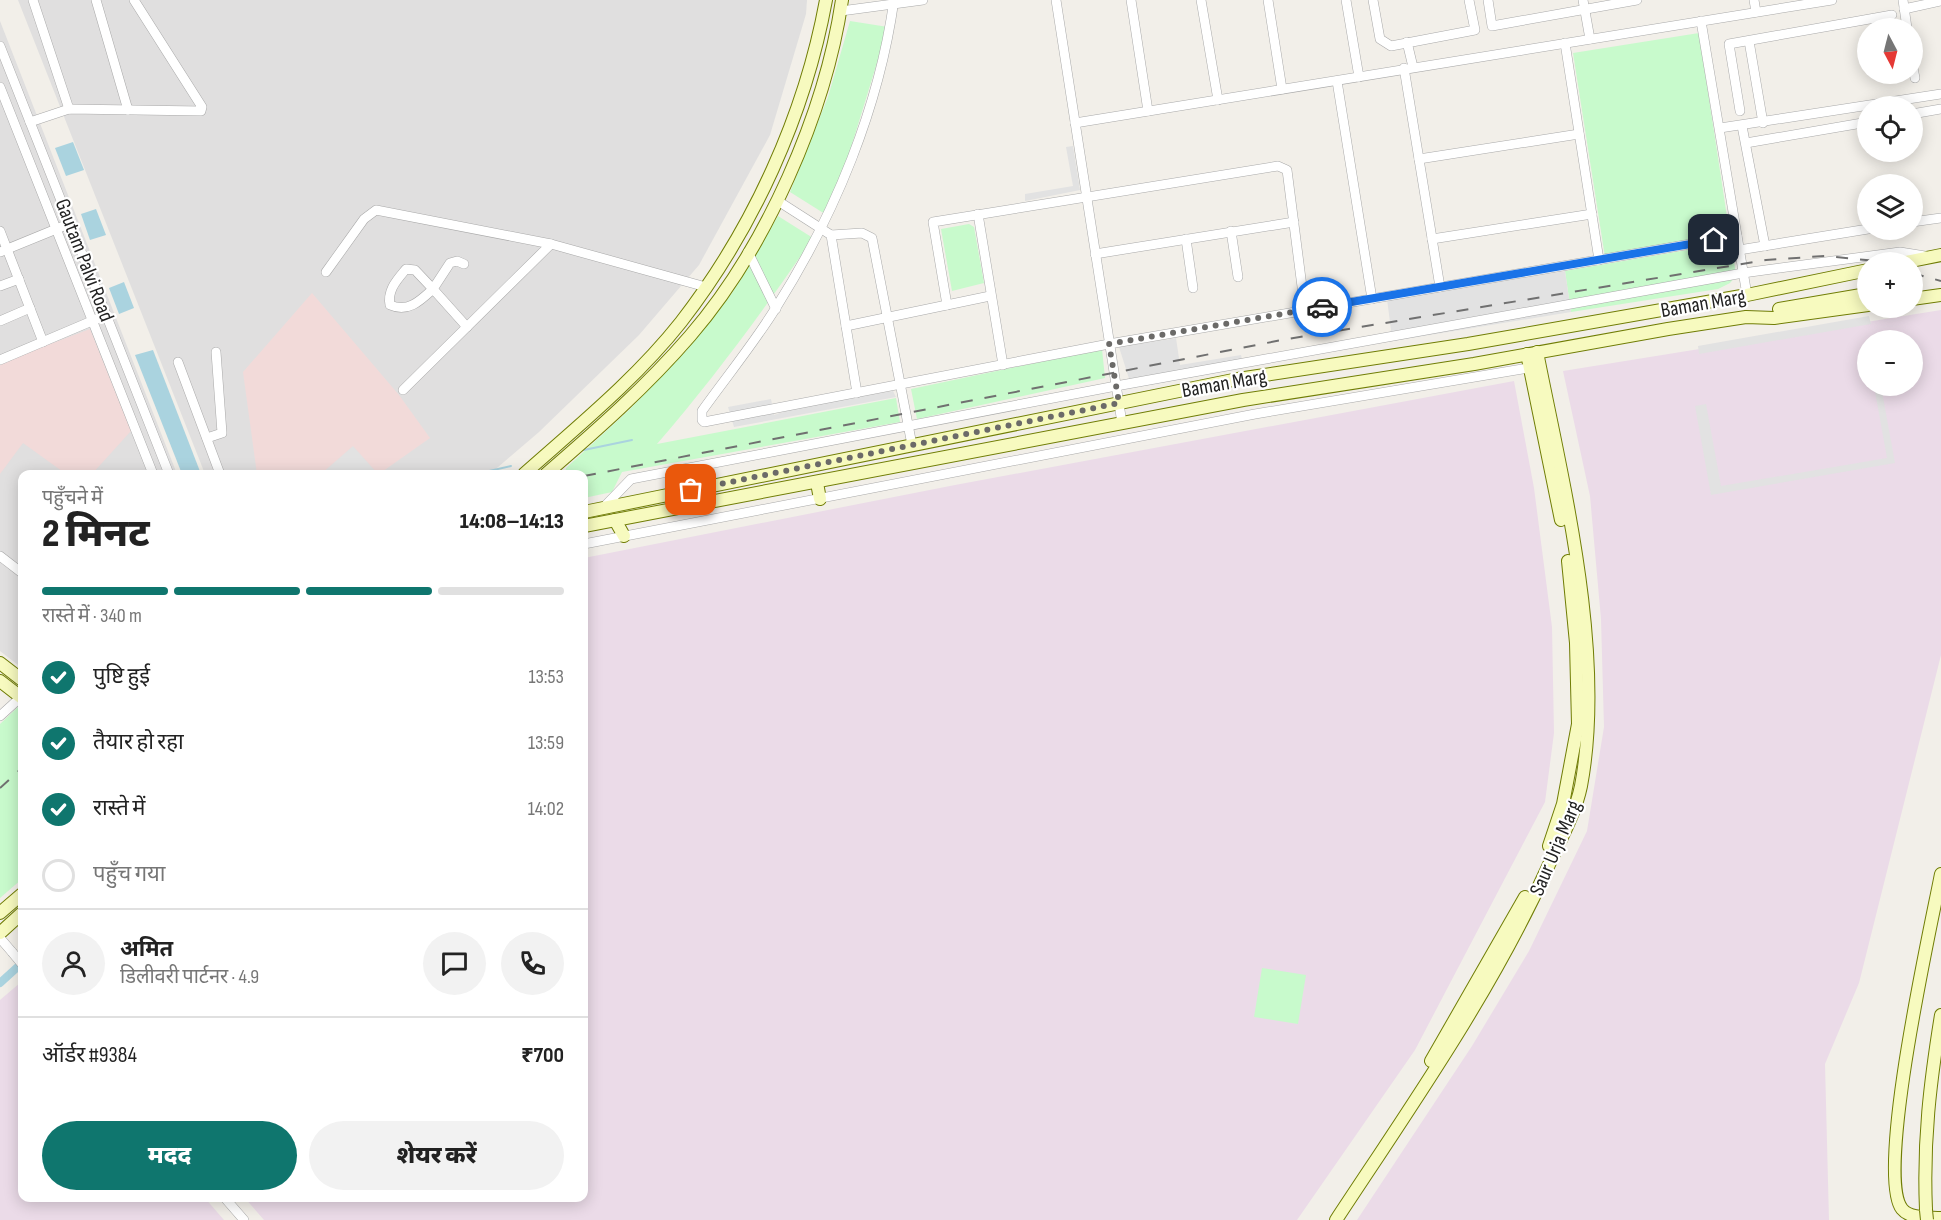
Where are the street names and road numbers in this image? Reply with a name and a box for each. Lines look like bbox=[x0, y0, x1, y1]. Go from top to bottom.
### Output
street label: Gautam Palvi Road bbox=[50, 195, 119, 325]
street label: Baman Marg bbox=[1659, 284, 1748, 323]
street label: Baman Marg bbox=[1180, 364, 1269, 403]
street label: Saur Urja Marg bbox=[1524, 797, 1587, 900]

